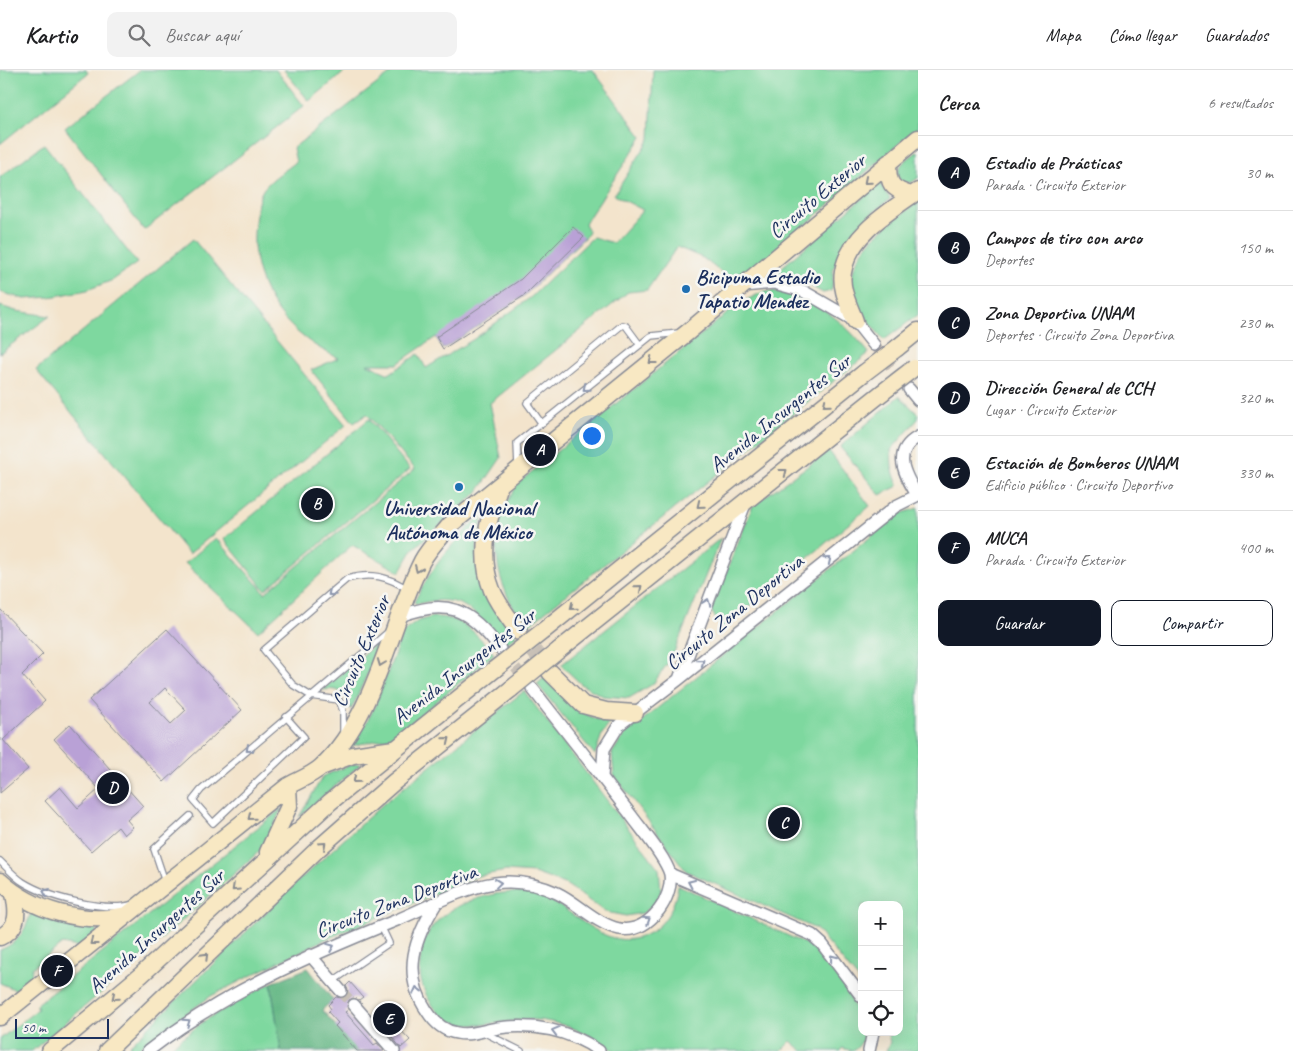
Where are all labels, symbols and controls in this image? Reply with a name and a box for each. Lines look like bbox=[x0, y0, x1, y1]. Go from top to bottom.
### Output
search box bbox=[107, 12, 457, 57]
text: Kartio bbox=[25, 20, 77, 50]
icon: search bbox=[125, 21, 153, 49]
text: Buscar aquí bbox=[165, 23, 239, 47]
text: Mapa bbox=[1046, 24, 1081, 46]
text: Cómo llegar bbox=[1109, 24, 1177, 46]
text: Guardados bbox=[1205, 24, 1268, 46]
text: Cerca bbox=[938, 90, 979, 116]
text: 6 resultados bbox=[1208, 93, 1273, 113]
street label: Circuito Exterior bbox=[763, 146, 873, 244]
text: Estadio de Prácticas bbox=[985, 151, 1121, 175]
text: A bbox=[950, 163, 958, 183]
text: 30 m bbox=[1246, 163, 1273, 183]
one-way arrow bbox=[864, 175, 873, 184]
text: Parada · Circuito Exterior bbox=[985, 175, 1125, 195]
text: Campos de tiro con arco bbox=[985, 226, 1142, 250]
text: B bbox=[950, 238, 958, 258]
text: 150 m bbox=[1239, 238, 1273, 258]
text: Deportes bbox=[985, 250, 1033, 270]
place label: Bicipuma Estadio Tapatio Mendez bbox=[696, 264, 821, 314]
marker: Bicipuma Estadio Tapatio Mendez bbox=[680, 283, 692, 295]
text: Zona Deportiva UNAM bbox=[985, 301, 1134, 325]
text: C bbox=[950, 313, 958, 333]
text: 230 m bbox=[1239, 313, 1273, 333]
text: Deportes · Circuito Zona Deportiva bbox=[985, 325, 1174, 345]
street label: Avenida Insurgentes Sur bbox=[704, 347, 857, 478]
one-way arrow bbox=[649, 356, 658, 364]
text: Dirección General de CCH bbox=[985, 376, 1153, 400]
one-way arrow bbox=[583, 383, 592, 391]
text: D bbox=[949, 388, 959, 408]
text: 320 m bbox=[1239, 388, 1273, 408]
one-way arrow bbox=[823, 398, 832, 407]
text: Lugar · Circuito Exterior bbox=[985, 400, 1116, 420]
your location bbox=[579, 423, 605, 449]
pin: A bbox=[524, 431, 556, 469]
text: Estación de Bomberos UNAM bbox=[985, 451, 1178, 475]
text: E bbox=[950, 463, 958, 483]
text: 330 m bbox=[1239, 463, 1273, 483]
one-way arrow bbox=[778, 469, 787, 477]
text: Edificio público · Circuito Deportivo bbox=[985, 475, 1172, 495]
marker: Universidad Nacional Autónoma de México bbox=[453, 481, 465, 493]
pin: B bbox=[301, 485, 333, 523]
place label: Universidad Nacional Autónoma de México bbox=[383, 495, 539, 545]
one-way arrow bbox=[696, 500, 705, 509]
text: MUCA bbox=[985, 526, 1026, 550]
text: F bbox=[950, 538, 958, 558]
text: 400 m bbox=[1239, 538, 1273, 558]
street label: Circuito Zona Deportiva bbox=[660, 547, 810, 676]
text: Parada · Circuito Exterior bbox=[985, 550, 1125, 570]
one-way arrow bbox=[822, 557, 831, 565]
one-way arrow bbox=[414, 564, 425, 573]
one-way arrow bbox=[633, 585, 642, 593]
one-way arrow bbox=[328, 587, 337, 595]
street label: Circuito Exterior bbox=[326, 589, 397, 711]
one-way arrow bbox=[701, 598, 711, 607]
button: Guardar bbox=[938, 600, 1101, 646]
button: Compartir bbox=[1111, 600, 1273, 646]
street label: Avenida Insurgentes Sur bbox=[387, 601, 542, 730]
one-way arrow bbox=[570, 601, 579, 609]
one-way arrow bbox=[376, 658, 387, 667]
one-way arrow bbox=[696, 658, 705, 667]
one-way arrow bbox=[441, 738, 450, 746]
one-way arrow bbox=[245, 743, 254, 752]
pin: D bbox=[97, 769, 129, 807]
one-way arrow bbox=[353, 774, 362, 783]
pin: C bbox=[768, 804, 800, 842]
one-way arrow bbox=[247, 812, 256, 821]
one-way arrow bbox=[317, 842, 326, 851]
street label: Circuito Zona Deportiva bbox=[312, 858, 482, 944]
street label: Avenida Insurgentes Sur bbox=[82, 862, 231, 999]
one-way arrow bbox=[495, 878, 503, 889]
one-way arrow bbox=[688, 879, 696, 889]
one-way arrow bbox=[231, 882, 240, 891]
one-way arrow bbox=[42, 887, 51, 898]
map controls bbox=[858, 901, 903, 1036]
button: + bbox=[858, 901, 903, 946]
one-way arrow bbox=[641, 917, 651, 926]
one-way arrow bbox=[90, 937, 99, 945]
one-way arrow bbox=[326, 942, 334, 952]
button: − bbox=[858, 946, 903, 991]
pin: F bbox=[41, 952, 73, 990]
one-way arrow bbox=[199, 953, 208, 962]
one-way arrow bbox=[830, 955, 838, 964]
one-way arrow bbox=[412, 985, 423, 994]
button: locate bbox=[858, 991, 903, 1036]
one-way arrow bbox=[111, 992, 120, 1001]
pin: E bbox=[373, 1000, 405, 1038]
scale bar bbox=[15, 1016, 109, 1039]
text: 50 m bbox=[22, 1019, 46, 1036]
one-way arrow bbox=[181, 1019, 191, 1028]
one-way arrow bbox=[551, 1026, 560, 1037]

